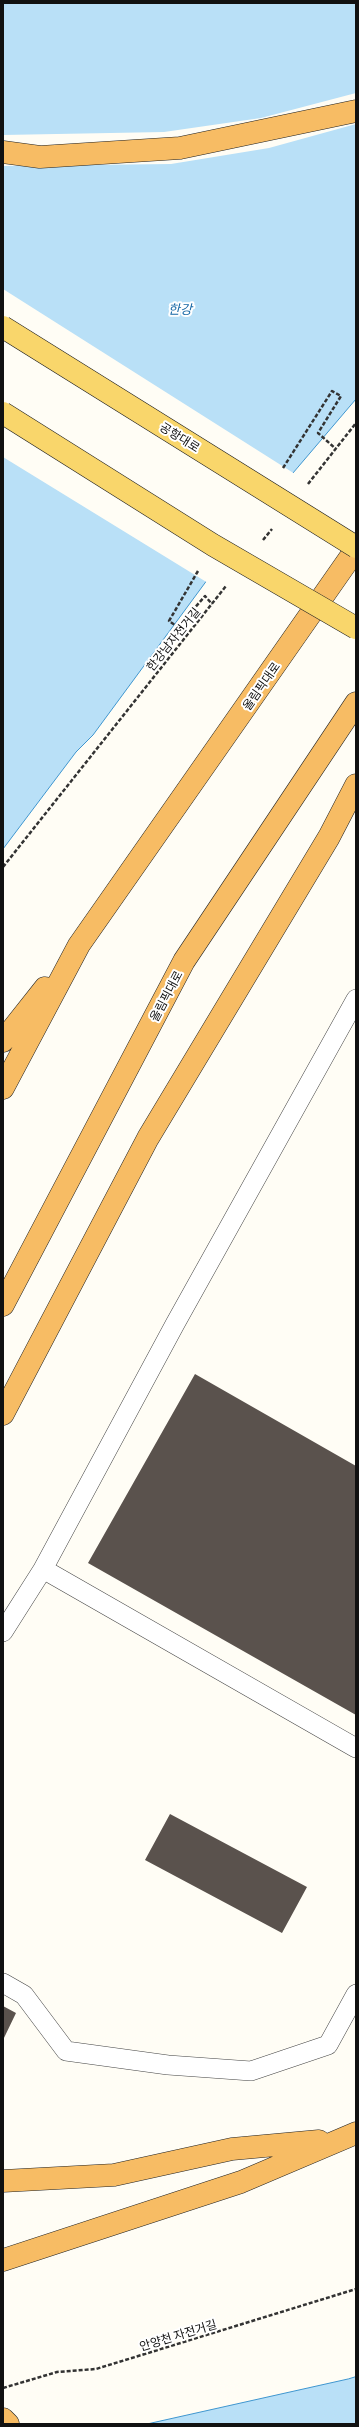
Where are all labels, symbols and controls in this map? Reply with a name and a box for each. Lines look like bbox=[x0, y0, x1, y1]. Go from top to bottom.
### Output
water label: 한강 bbox=[168, 301, 192, 317]
street label: 공항대로 bbox=[157, 419, 203, 455]
street label: 한강남자전거길 bbox=[143, 604, 203, 674]
street label: 올림픽대로 bbox=[239, 659, 283, 713]
street label: 올림픽대로 bbox=[147, 968, 185, 1024]
street label: 안양천 자전거길 bbox=[138, 2316, 218, 2354]

